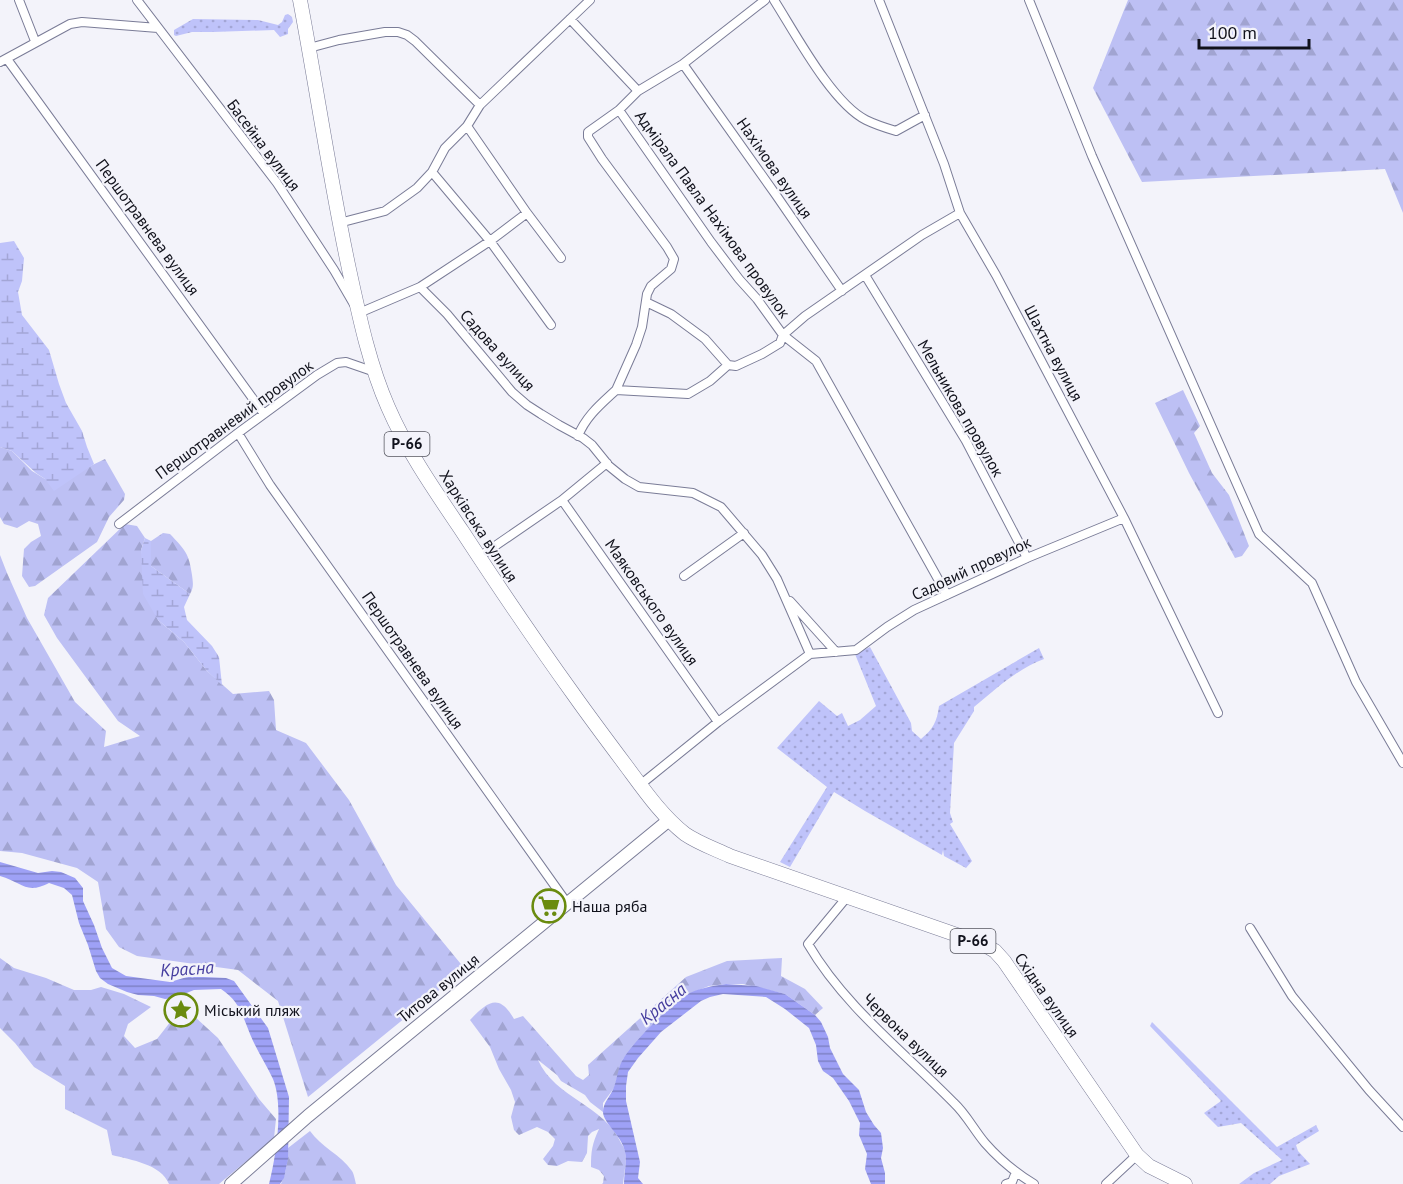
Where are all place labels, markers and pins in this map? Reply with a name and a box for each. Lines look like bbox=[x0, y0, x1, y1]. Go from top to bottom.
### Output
supermarket icon: Наша ряба bbox=[531, 888, 567, 924]
place label: Наша ряба bbox=[572, 896, 647, 916]
place icon: Міський пляж bbox=[163, 992, 199, 1028]
place label: Міський пляж bbox=[204, 1000, 300, 1020]

